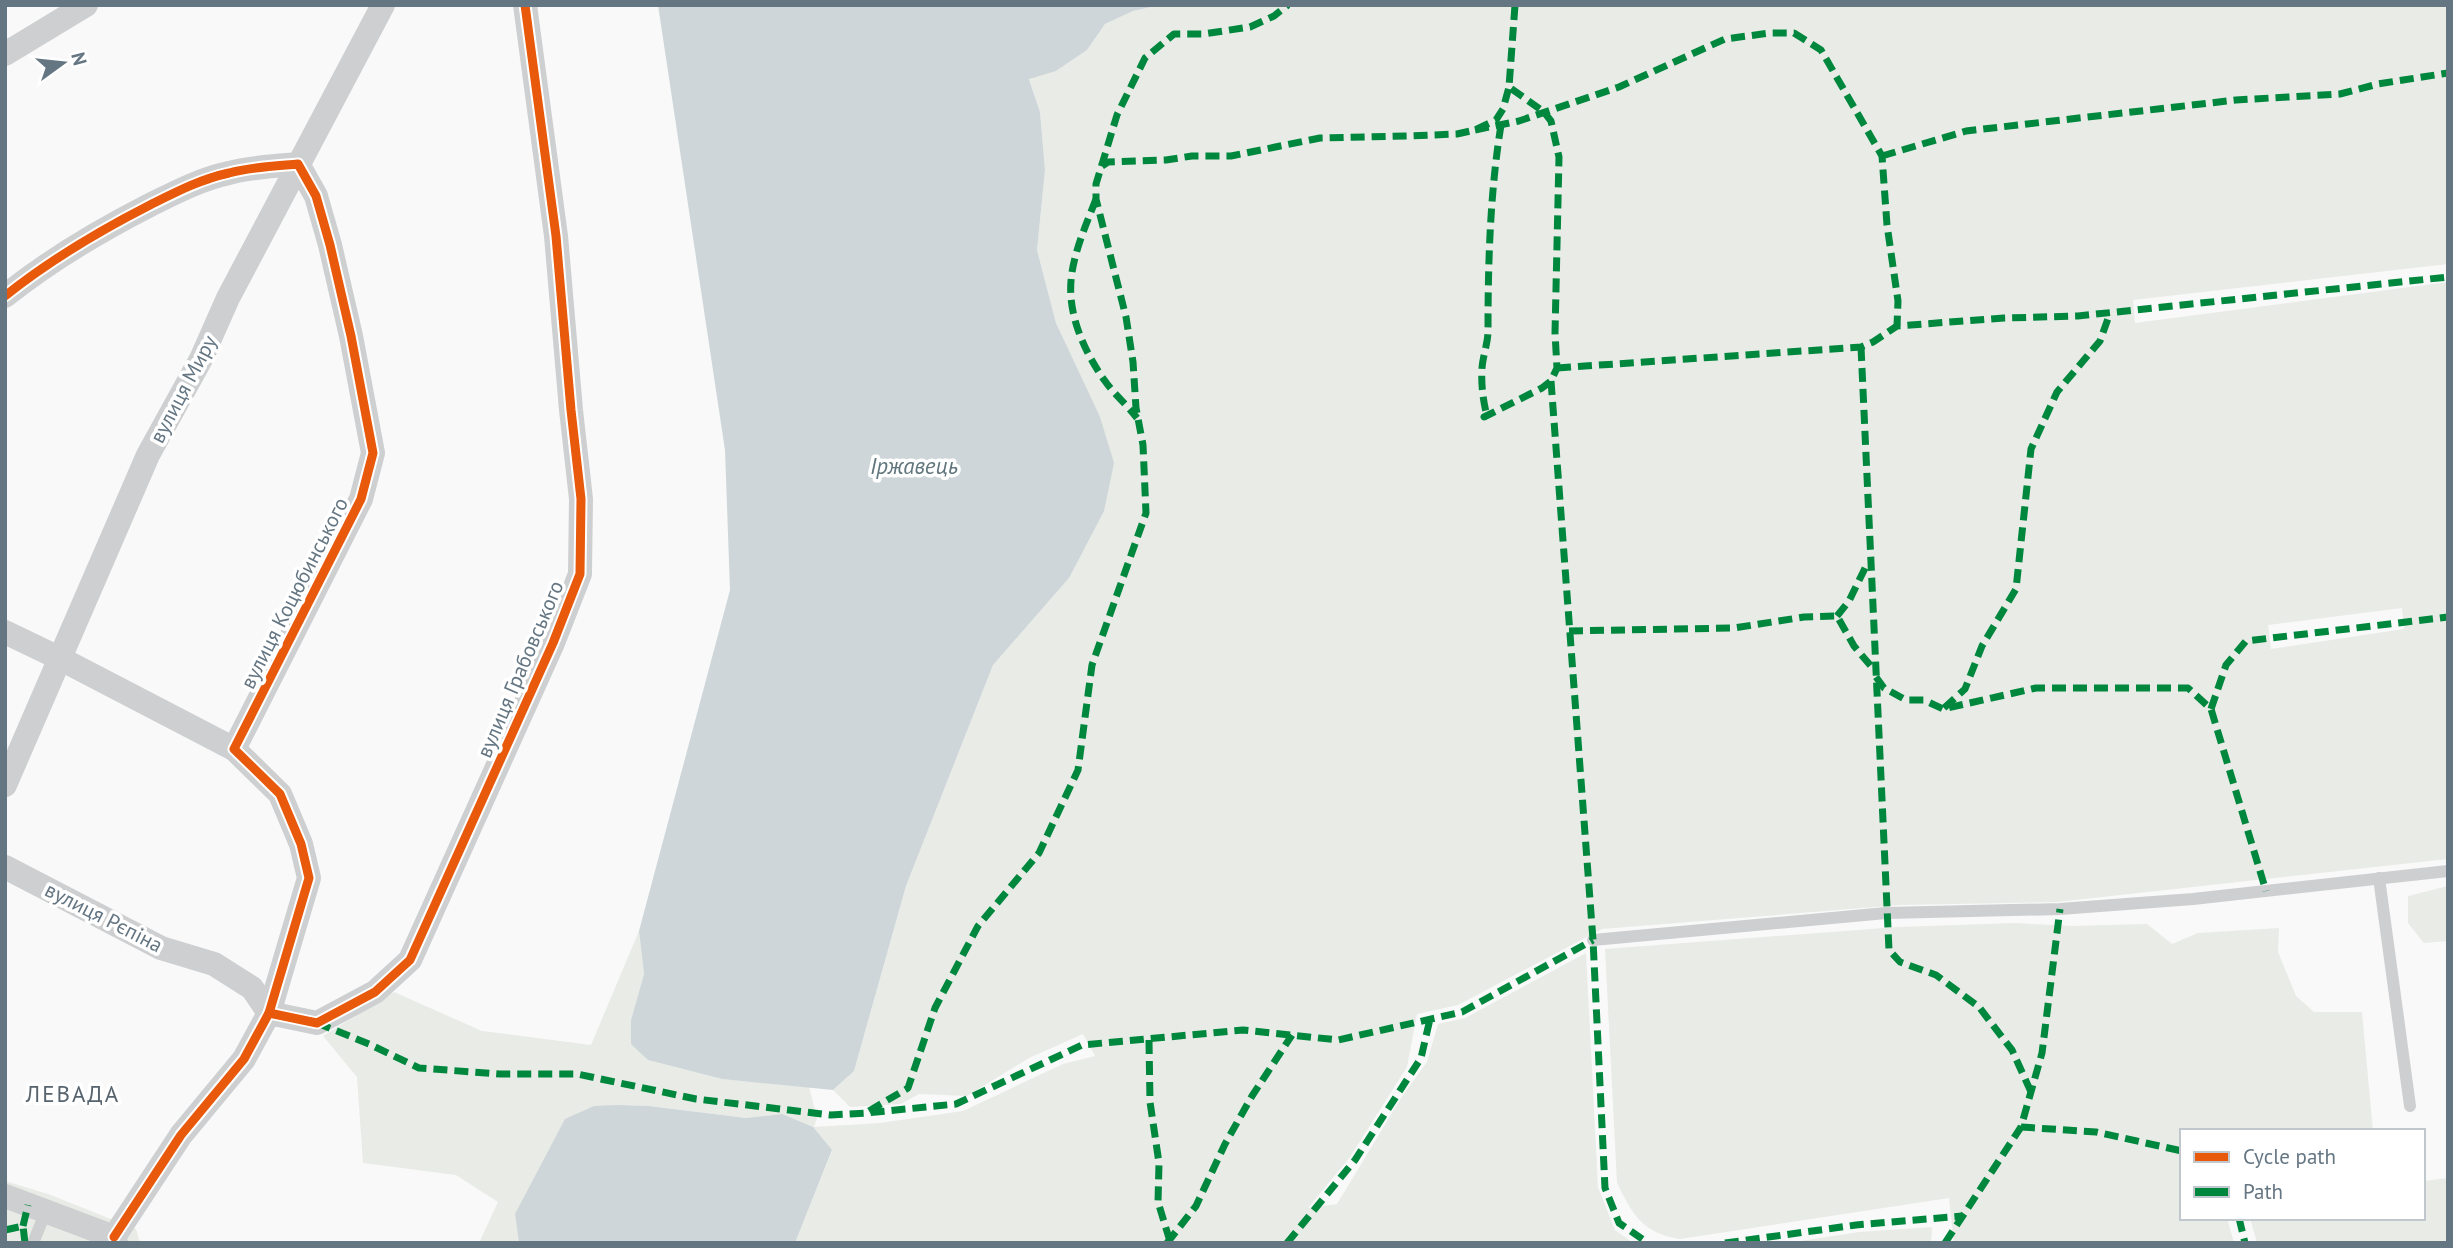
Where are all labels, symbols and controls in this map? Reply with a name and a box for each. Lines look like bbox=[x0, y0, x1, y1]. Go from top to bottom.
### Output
north arrow bbox=[28, 28, 98, 98]
text: N bbox=[66, 49, 93, 68]
street label: вулиця Миру bbox=[143, 330, 223, 447]
water label: Іржавець bbox=[870, 451, 958, 480]
street label: вулиця Коцюбинського bbox=[234, 493, 354, 693]
street label: вулиця Грабовського bbox=[470, 576, 570, 762]
street label: вулиця Рєпіна bbox=[41, 876, 167, 958]
district label: ЛЕВАДА bbox=[25, 1079, 120, 1108]
legend bbox=[2180, 1129, 2425, 1220]
text: Cycle path bbox=[2243, 1143, 2336, 1170]
text: Path bbox=[2243, 1178, 2283, 1205]

